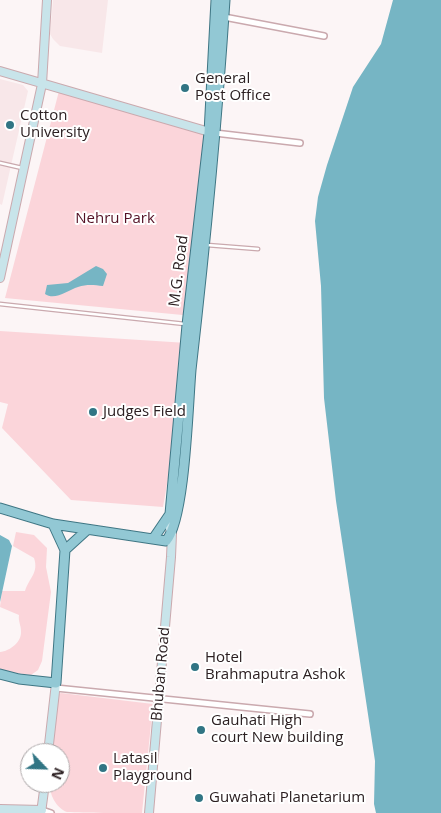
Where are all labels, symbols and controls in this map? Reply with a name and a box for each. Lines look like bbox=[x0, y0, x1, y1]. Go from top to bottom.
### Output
place label: General Post Office bbox=[195, 70, 271, 105]
marker: General Post Office bbox=[179, 82, 191, 94]
place label: Cotton University bbox=[20, 107, 90, 142]
marker: Cotton University bbox=[4, 119, 16, 131]
park label: Nehru Park bbox=[75, 210, 155, 228]
street label: M.G. Road bbox=[166, 234, 192, 308]
place label: Judges Field bbox=[103, 403, 186, 421]
marker: Judges Field bbox=[87, 406, 99, 418]
street label: Bhuban Road bbox=[148, 626, 174, 722]
place label: Hotel Brahmaputra Ashok bbox=[205, 649, 345, 684]
marker: Hotel Brahmaputra Ashok bbox=[189, 661, 201, 673]
place label: Gauhati High court New building bbox=[211, 712, 343, 747]
marker: Gauhati High court New building bbox=[195, 724, 207, 736]
north arrow bbox=[20, 743, 70, 793]
place label: Latasil Playground bbox=[113, 750, 193, 785]
marker: Latasil Playground bbox=[97, 762, 109, 774]
text: N bbox=[47, 765, 69, 783]
place label: Guwahati Planetarium bbox=[209, 789, 365, 807]
marker: Guwahati Planetarium bbox=[193, 792, 205, 804]

